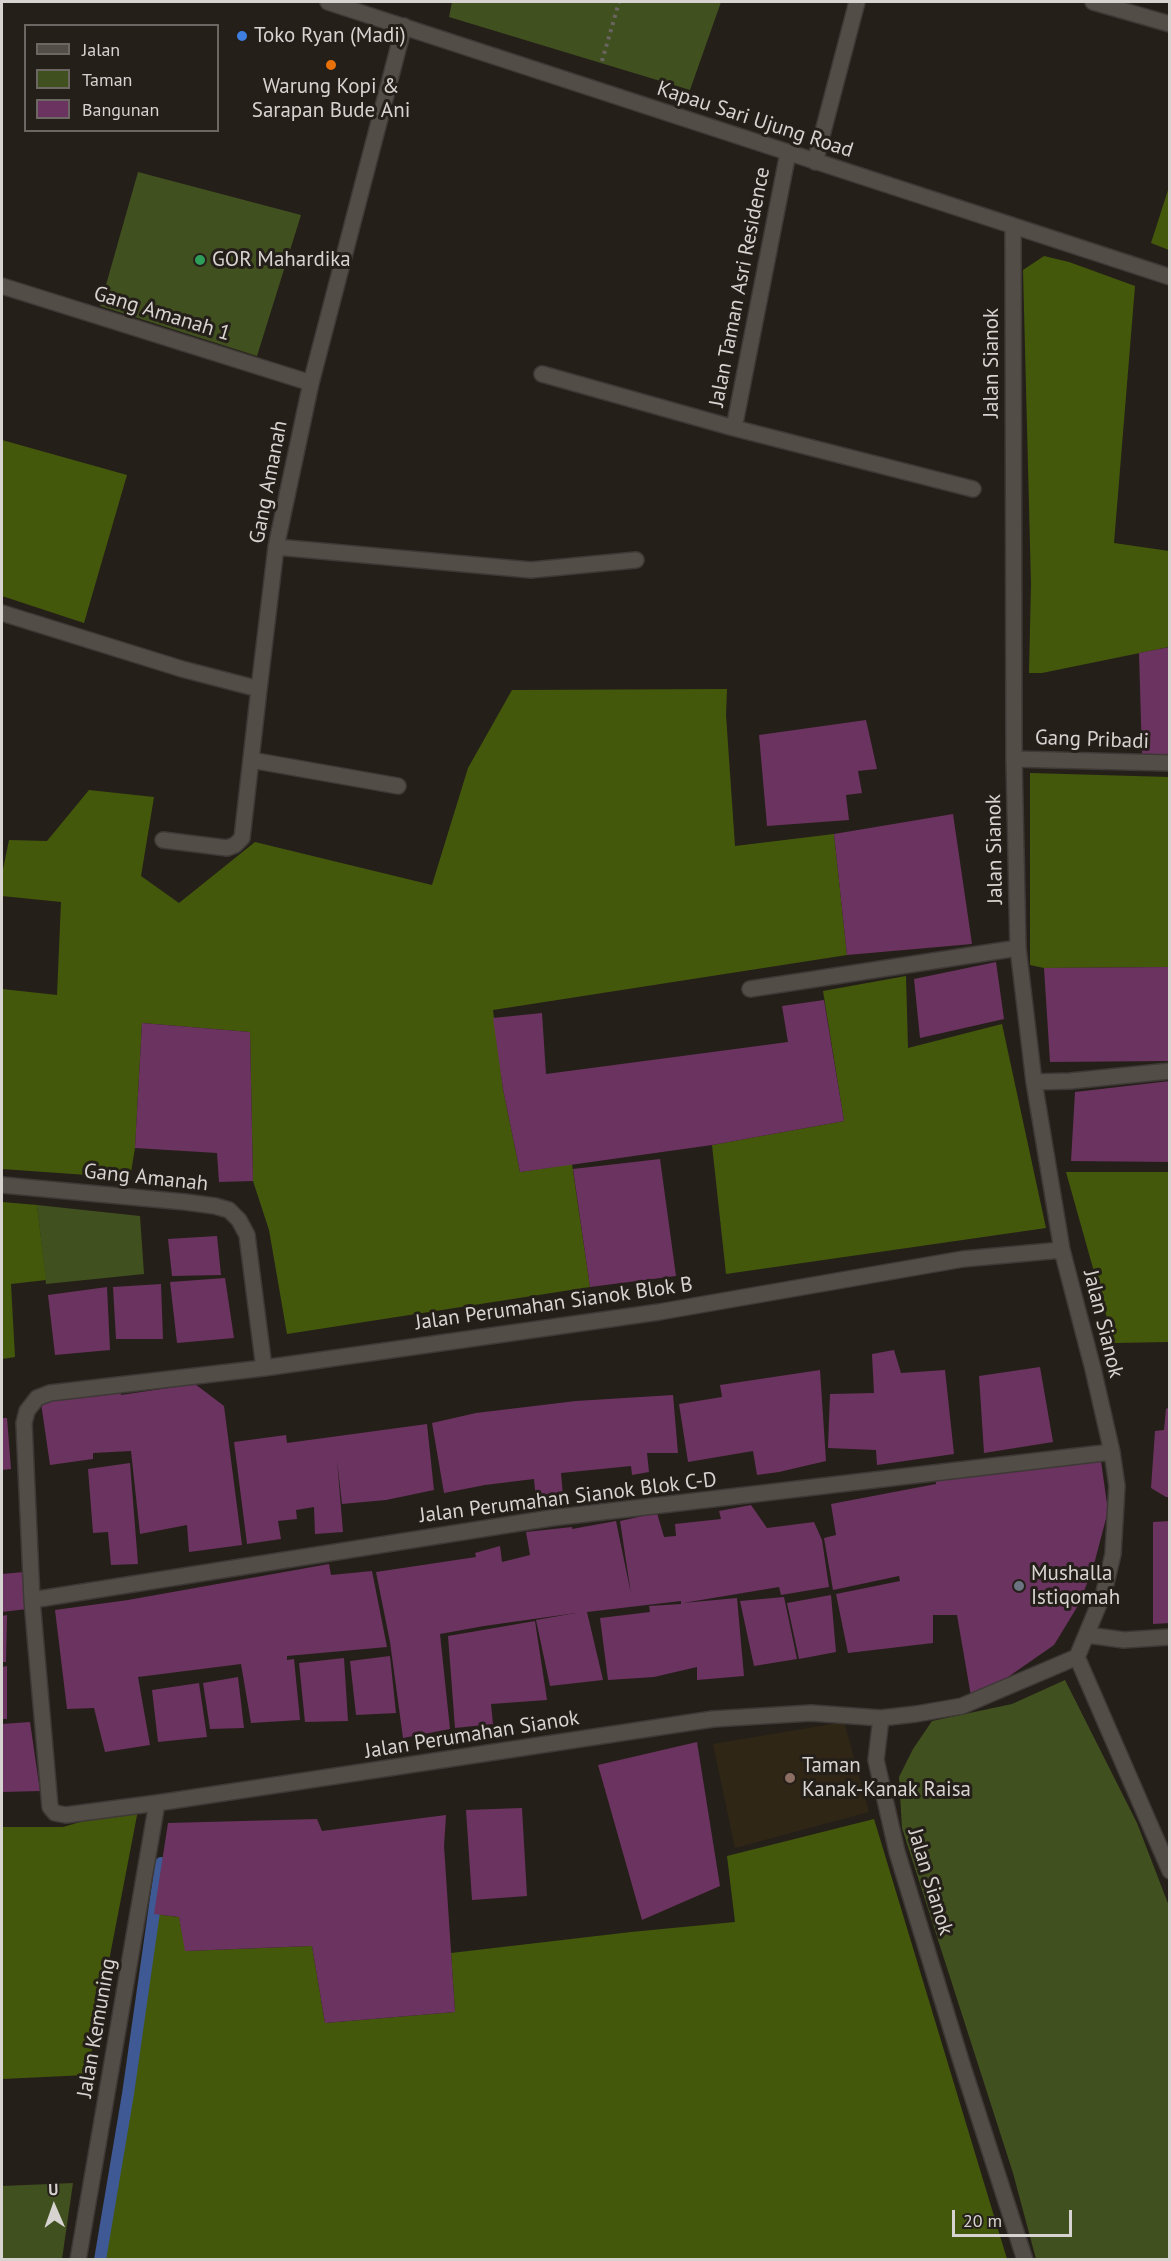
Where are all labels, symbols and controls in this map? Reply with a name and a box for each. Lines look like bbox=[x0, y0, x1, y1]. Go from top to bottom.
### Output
place label: Toko Ryan (Madi) bbox=[254, 23, 406, 49]
legend bbox=[24, 24, 219, 132]
marker: Toko Ryan (Madi) bbox=[235, 29, 249, 43]
text: Jalan bbox=[82, 38, 120, 61]
marker: Warung Kopi & Sarapan Bude Ani bbox=[324, 58, 338, 72]
text: Taman bbox=[82, 68, 132, 91]
place label: Warung Kopi & Sarapan Bude Ani bbox=[252, 74, 410, 124]
street label: Kapau Sari Ujung Road bbox=[654, 76, 856, 164]
text: Bangunan bbox=[82, 98, 159, 121]
street label: Jalan Taman Asri Residence bbox=[704, 165, 776, 409]
place label: GOR Mahardika bbox=[212, 247, 351, 273]
marker: GOR Mahardika bbox=[193, 253, 207, 267]
street label: Gang Amanah 1 bbox=[90, 281, 234, 347]
street label: Jalan Sianok bbox=[979, 308, 1005, 418]
street label: Gang Amanah bbox=[245, 418, 293, 546]
street label: Gang Pribadi bbox=[1035, 725, 1149, 755]
street label: Jalan Sianok bbox=[981, 794, 1009, 904]
street label: Gang Amanah bbox=[83, 1159, 209, 1197]
street label: Jalan Sianok bbox=[1077, 1268, 1129, 1380]
street label: Jalan Perumahan Sianok Blok B bbox=[414, 1272, 694, 1336]
street label: Jalan Perumahan Sianok Blok C-D bbox=[418, 1467, 718, 1529]
place label: Mushalla Istiqomah bbox=[1031, 1561, 1120, 1611]
marker: Mushalla Istiqomah bbox=[1012, 1579, 1026, 1593]
street label: Jalan Perumahan Sianok bbox=[363, 1706, 581, 1764]
place label: Taman Kanak-Kanak Raisa bbox=[802, 1753, 971, 1803]
marker: Taman Kanak-Kanak Raisa bbox=[783, 1771, 797, 1785]
street label: Jalan Sianok bbox=[902, 1826, 958, 1938]
street label: Jalan Kemuning bbox=[72, 1956, 122, 2100]
north arrow bbox=[24, 2177, 84, 2237]
text: U bbox=[48, 2179, 59, 2199]
scale bar bbox=[955, 2198, 1075, 2236]
text: 20 m bbox=[963, 2209, 1002, 2232]

